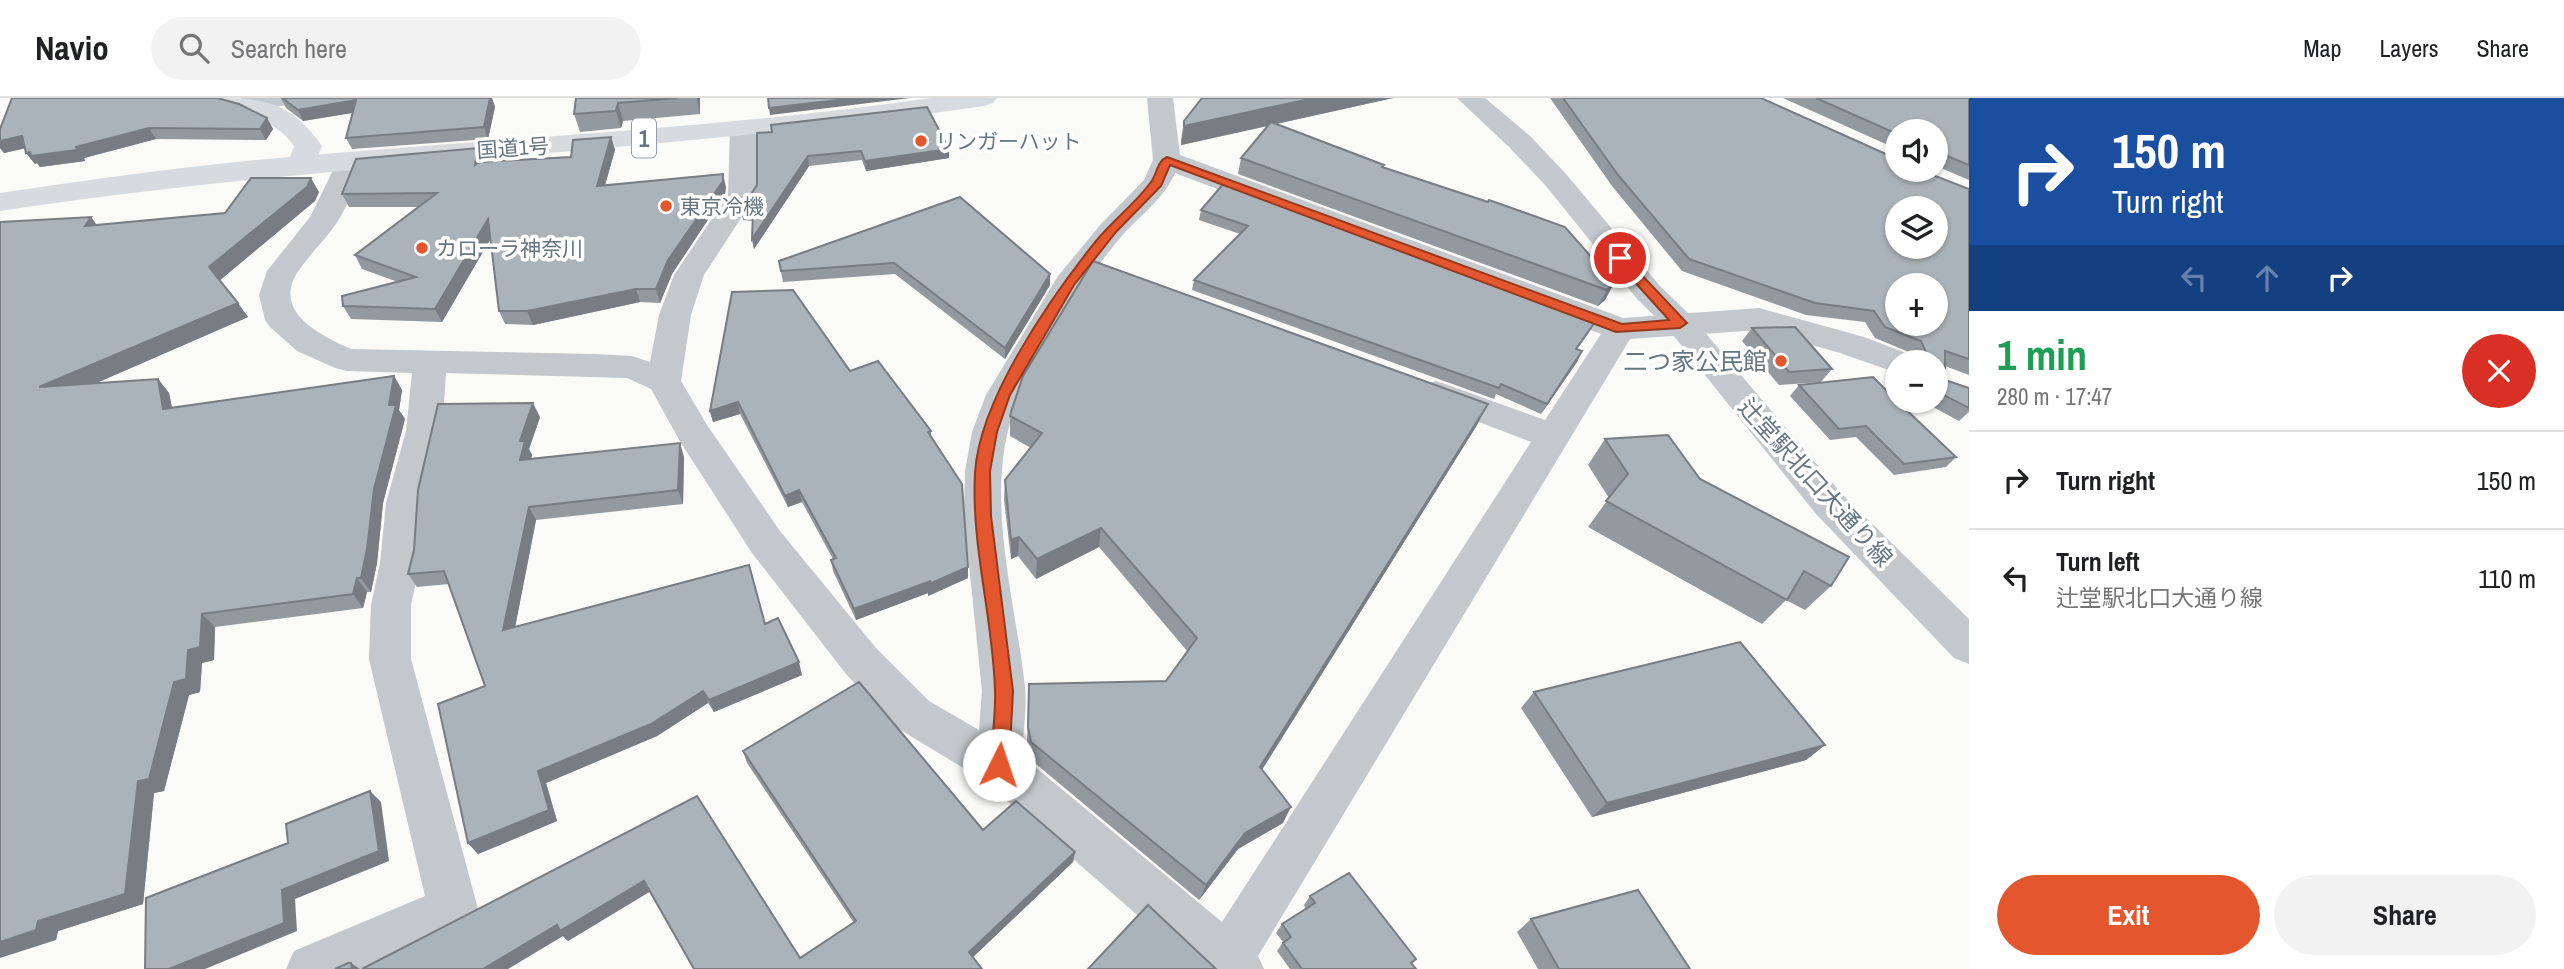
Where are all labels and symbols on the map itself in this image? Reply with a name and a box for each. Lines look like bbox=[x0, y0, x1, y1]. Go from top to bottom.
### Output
road number: 1 bbox=[632, 118, 656, 158]
place label: リンガーハット bbox=[935, 127, 1082, 156]
street label: 国道1号 bbox=[476, 131, 550, 165]
marker: リンガーハット bbox=[913, 133, 929, 149]
place label: 東京冷機 bbox=[680, 192, 764, 221]
marker: 東京冷機 bbox=[658, 198, 674, 214]
pin bbox=[1590, 228, 1650, 288]
place label: カローラ神奈川 bbox=[436, 234, 583, 263]
marker: カローラ神奈川 bbox=[414, 240, 430, 256]
place label: 二つ家公民館 bbox=[1623, 345, 1767, 377]
marker: 二つ家公民館 bbox=[1773, 353, 1789, 369]
street label: 辻堂駅北口大通り線 bbox=[1732, 391, 1900, 573]
position arrow bbox=[962, 728, 1036, 802]

